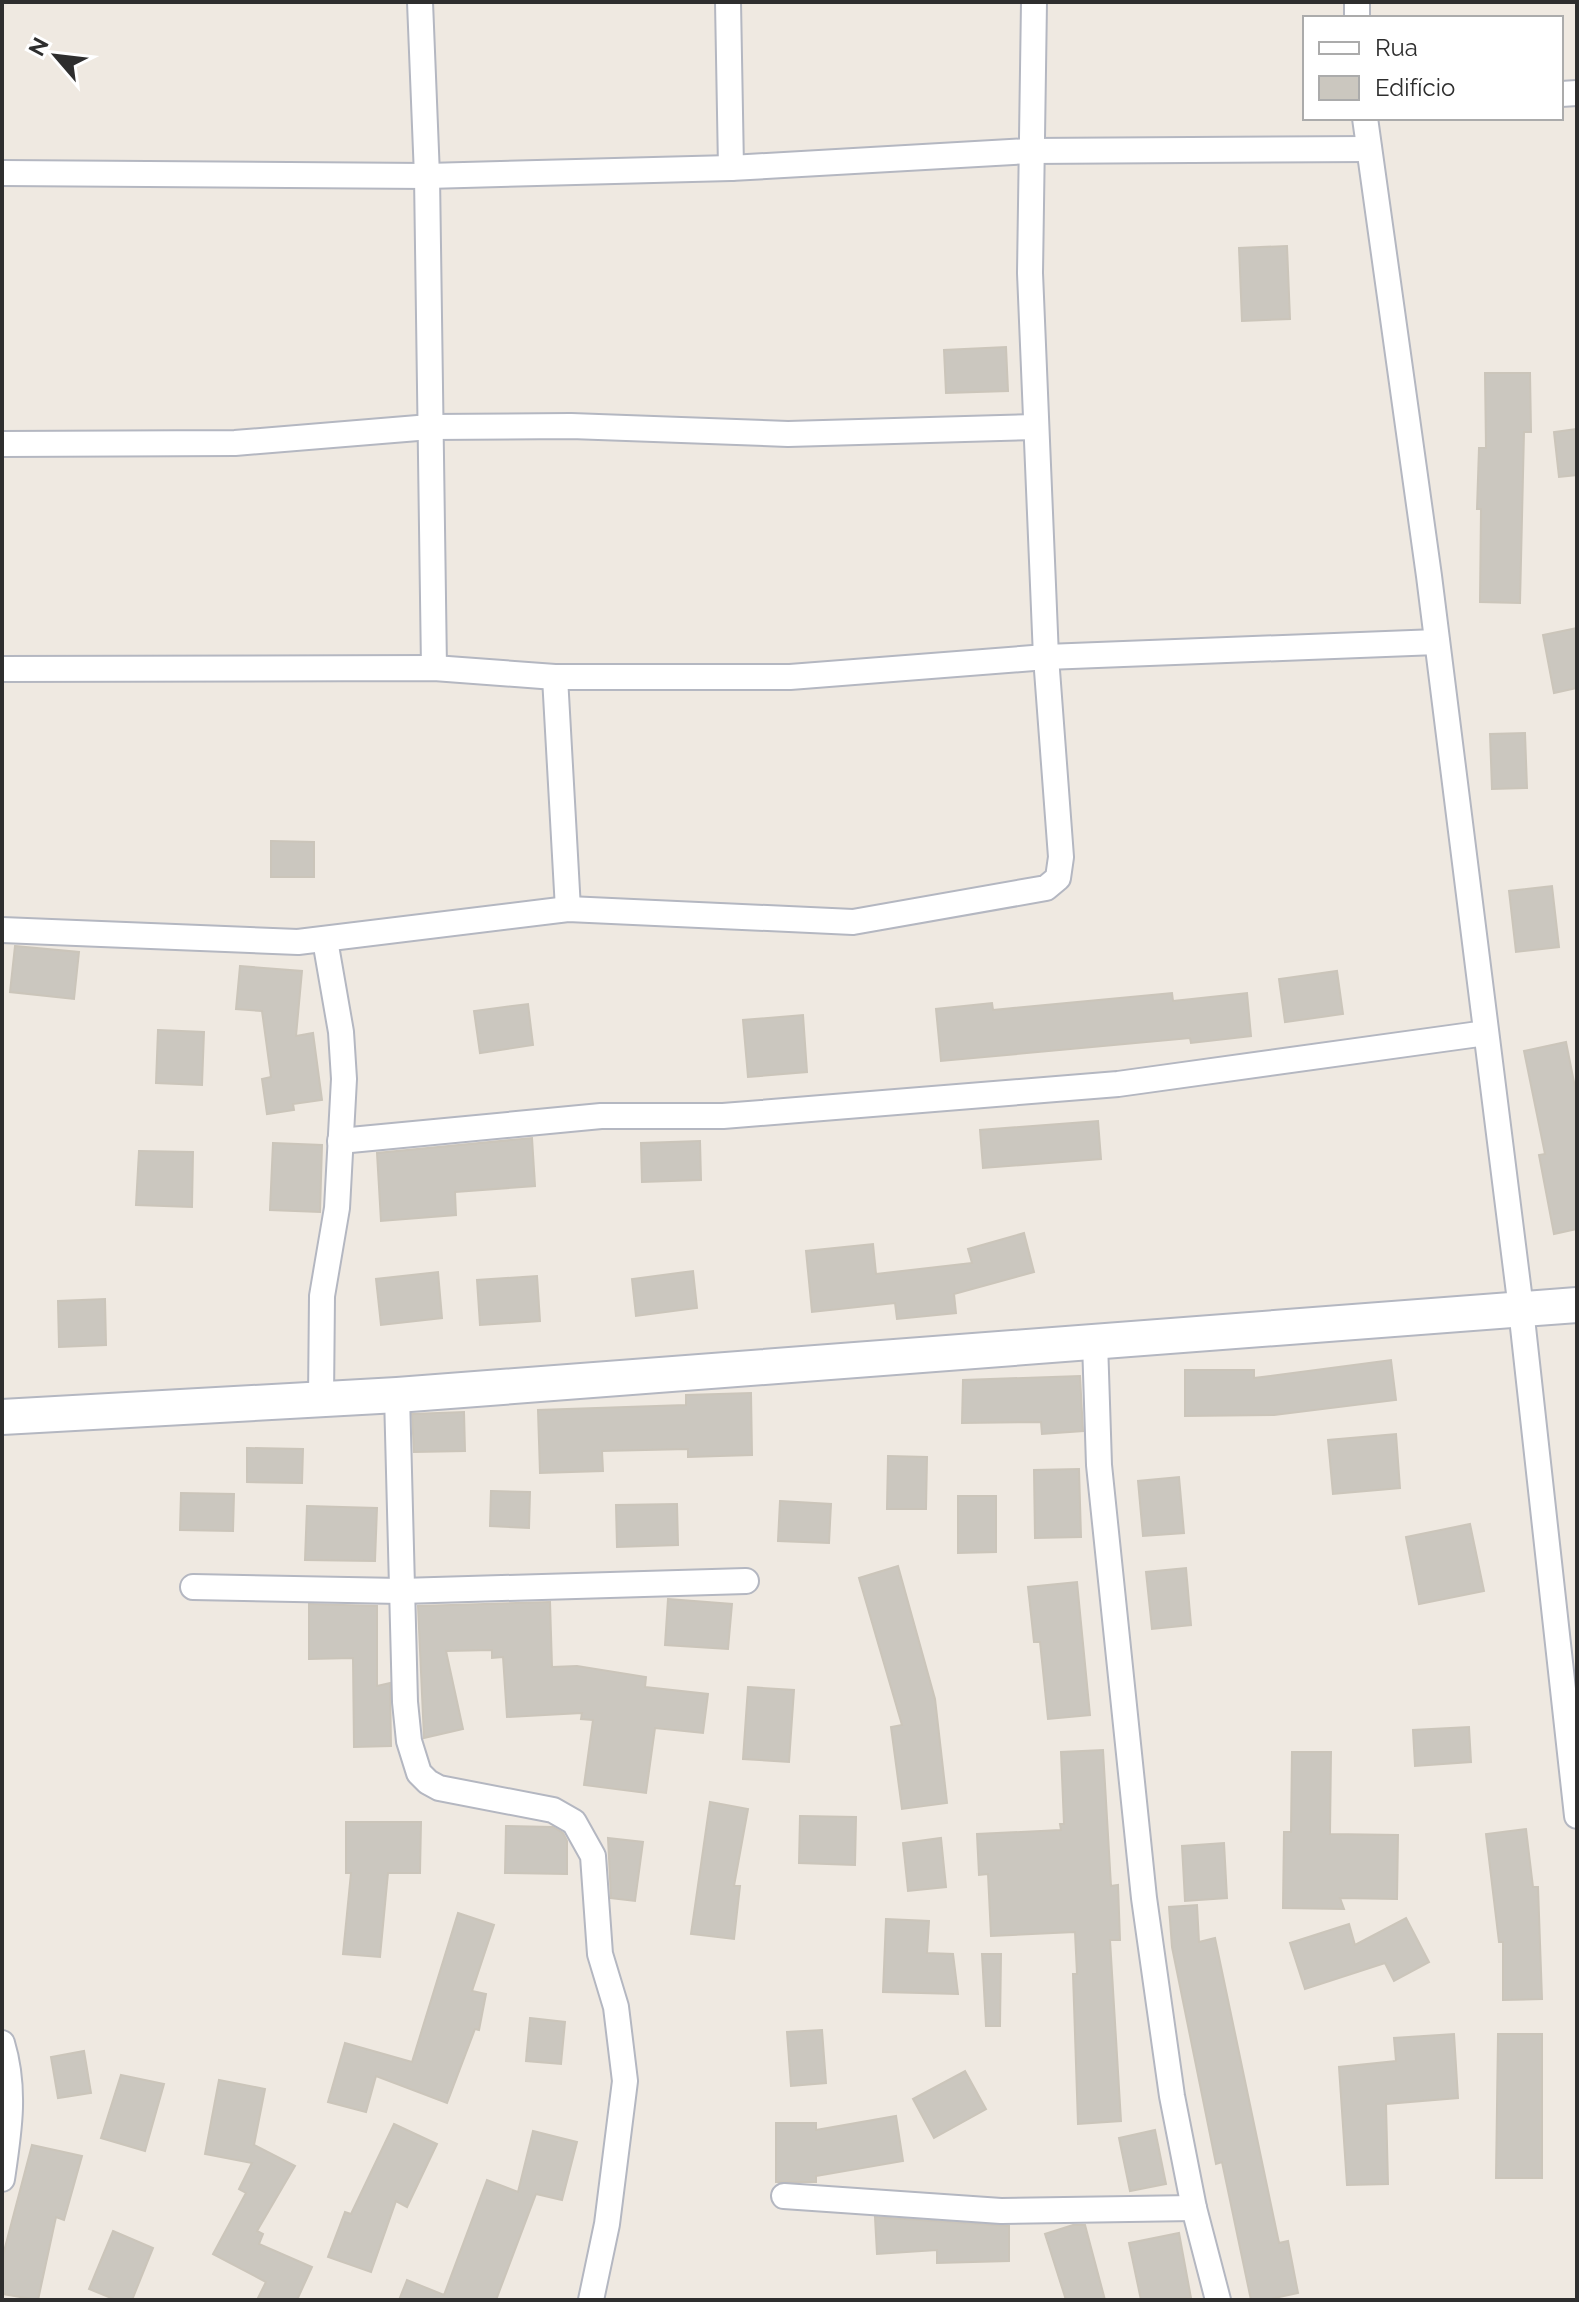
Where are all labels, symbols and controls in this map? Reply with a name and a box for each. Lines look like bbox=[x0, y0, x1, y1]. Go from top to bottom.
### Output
north arrow bbox=[16, 16, 96, 96]
legend bbox=[1303, 16, 1563, 120]
text: N bbox=[23, 33, 54, 60]
text: Rua bbox=[1375, 33, 1418, 62]
text: Edifício bbox=[1375, 73, 1455, 102]

